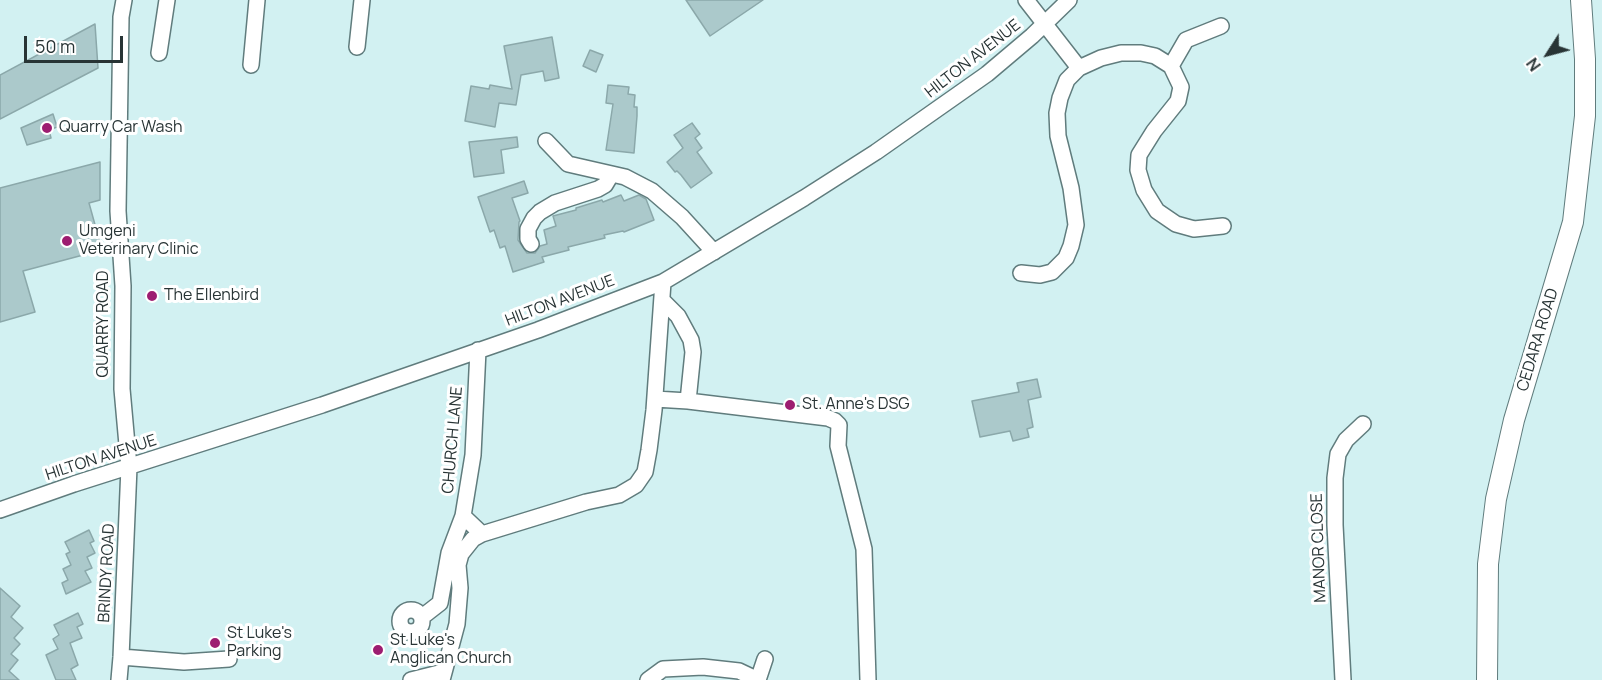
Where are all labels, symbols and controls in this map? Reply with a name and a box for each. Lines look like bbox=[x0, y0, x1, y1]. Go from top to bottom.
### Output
street label: HILTON AVENUE bbox=[922, 16, 1024, 102]
scale bar bbox=[27, 24, 126, 62]
north arrow bbox=[1518, 24, 1578, 84]
text: 50 m bbox=[35, 34, 75, 58]
text: N bbox=[1521, 53, 1546, 76]
place label: Quarry Car Wash bbox=[59, 118, 182, 138]
marker: Quarry Car Wash bbox=[40, 121, 54, 135]
place label: Umgeni Veterinary Clinic bbox=[79, 222, 199, 260]
marker: Umgeni Veterinary Clinic bbox=[60, 234, 74, 248]
street label: QUARRY ROAD bbox=[94, 271, 114, 377]
street label: HILTON AVENUE bbox=[503, 271, 617, 331]
place label: The Ellenbird bbox=[164, 286, 259, 306]
street label: CEDARA ROAD bbox=[1513, 286, 1563, 394]
marker: The Ellenbird bbox=[145, 289, 159, 303]
street label: CHURCH LANE bbox=[439, 386, 467, 494]
place label: St. Anne's DSG bbox=[802, 395, 910, 415]
marker: St. Anne's DSG bbox=[783, 398, 797, 412]
street label: HILTON AVENUE bbox=[43, 431, 159, 485]
street label: MANOR CLOSE bbox=[1307, 493, 1331, 603]
street label: BRINDY ROAD bbox=[95, 523, 119, 623]
place label: St Luke's Parking bbox=[227, 624, 292, 662]
place label: St Luke's Anglican Church bbox=[390, 631, 511, 669]
marker: St Luke's Parking bbox=[208, 636, 222, 650]
marker: St Luke's Anglican Church bbox=[371, 643, 385, 657]

